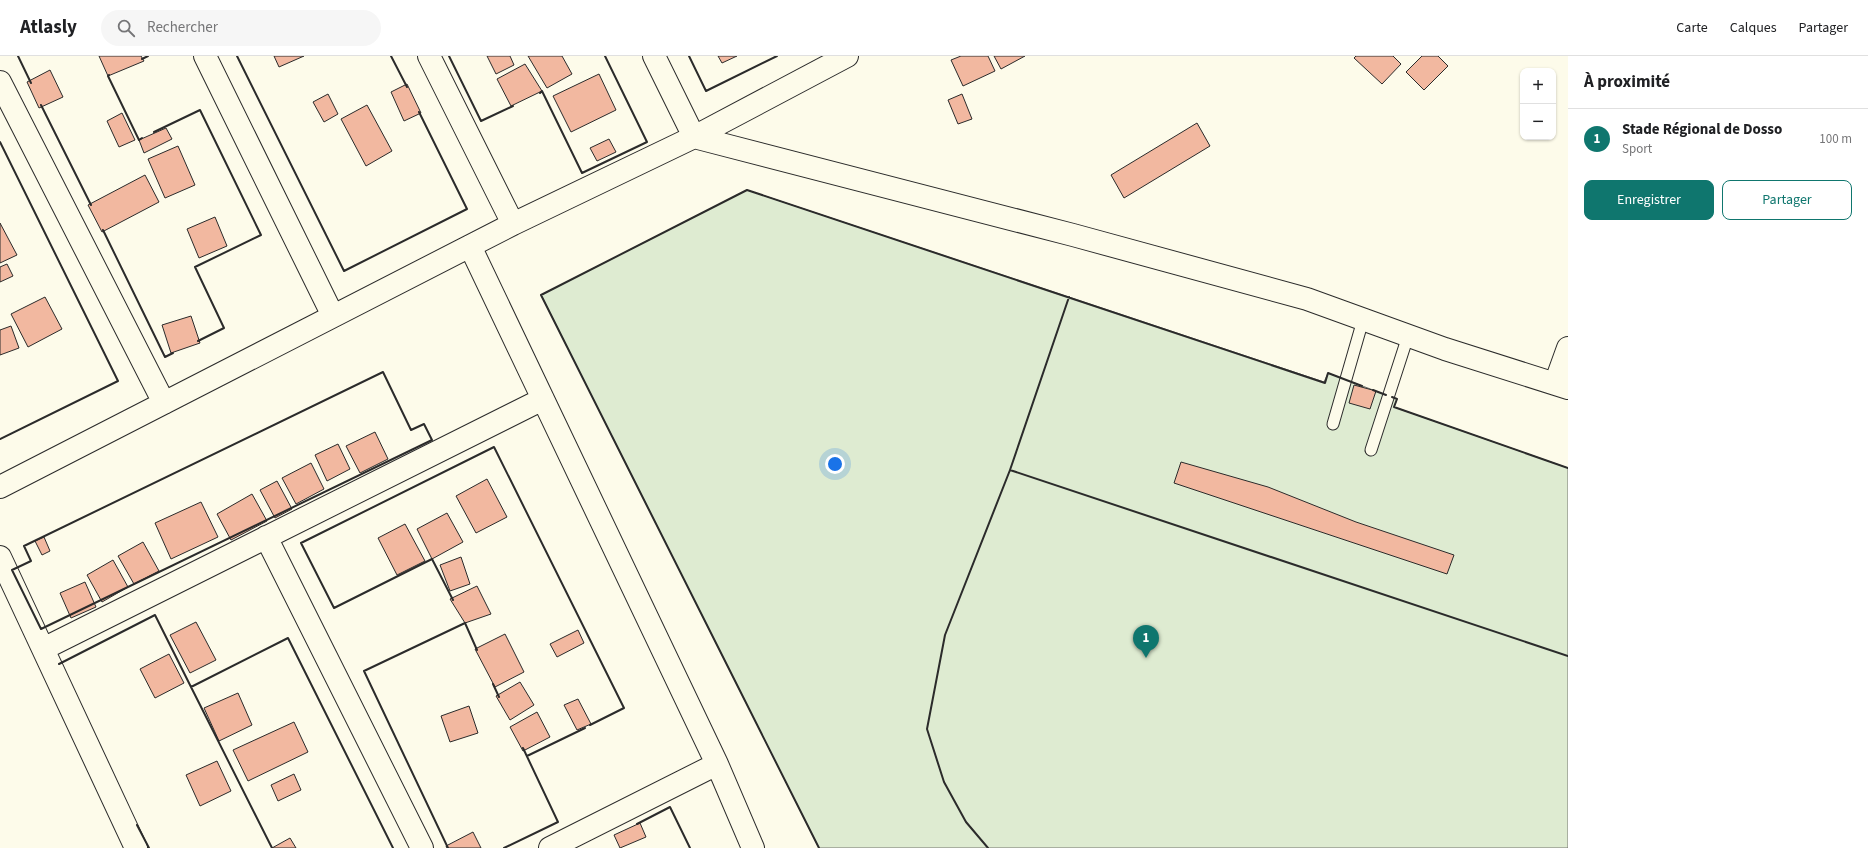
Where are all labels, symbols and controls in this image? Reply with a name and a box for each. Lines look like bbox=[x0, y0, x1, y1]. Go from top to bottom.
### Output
search box bbox=[101, 10, 381, 46]
text: Atlasly bbox=[20, 14, 77, 41]
icon: search bbox=[115, 17, 137, 39]
text: Rechercher bbox=[147, 17, 218, 38]
text: Carte bbox=[1676, 18, 1708, 38]
text: Calques bbox=[1730, 18, 1777, 38]
text: Partager bbox=[1799, 18, 1848, 38]
map controls bbox=[1520, 68, 1556, 140]
button: + bbox=[1520, 68, 1556, 104]
text: À proximité bbox=[1584, 70, 1670, 94]
button: − bbox=[1520, 104, 1556, 140]
text: Stade Régional de Dosso bbox=[1622, 119, 1782, 140]
text: 1 bbox=[1594, 130, 1600, 148]
text: 100 m bbox=[1819, 130, 1852, 148]
text: Sport bbox=[1622, 140, 1652, 158]
button: Enregistrer bbox=[1584, 180, 1714, 220]
button: Partager bbox=[1722, 180, 1852, 220]
your location bbox=[825, 454, 845, 474]
pin: 1 bbox=[1133, 625, 1159, 658]

